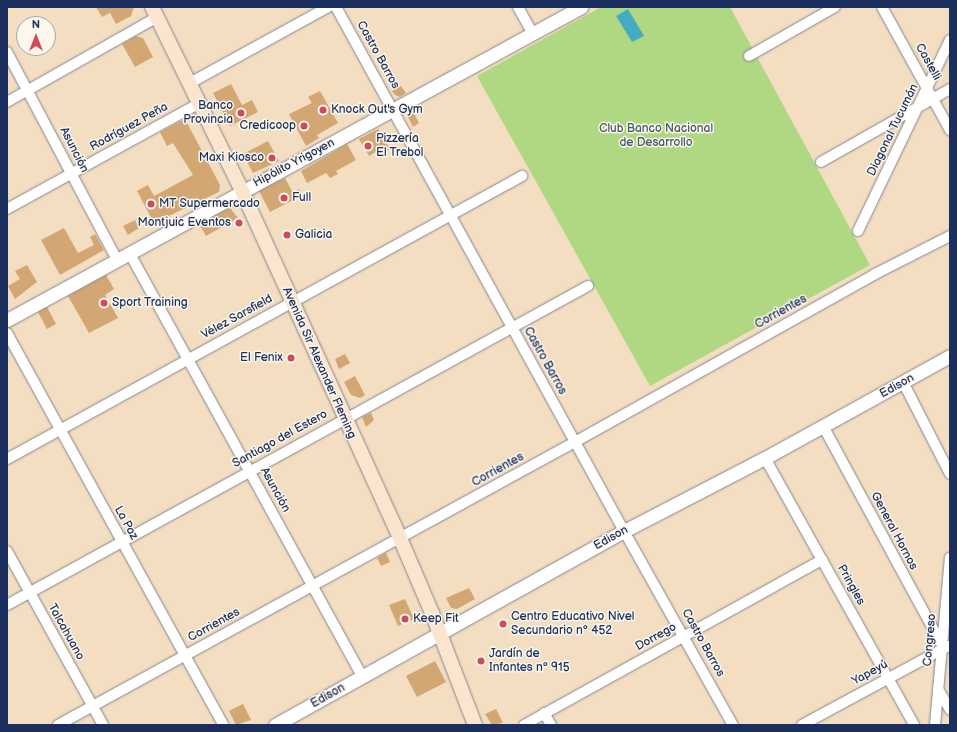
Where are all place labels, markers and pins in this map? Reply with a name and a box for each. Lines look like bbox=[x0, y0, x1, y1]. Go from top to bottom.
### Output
place label: Banco Provincia bbox=[183, 99, 233, 127]
place label: Knock Out's Gym bbox=[331, 103, 423, 117]
marker: Knock Out's Gym bbox=[318, 105, 328, 115]
marker: Banco Provincia bbox=[236, 108, 246, 118]
place label: Credicoop bbox=[240, 119, 296, 133]
marker: Credicoop bbox=[299, 121, 309, 131]
place label: Pizzería El Trebol bbox=[376, 132, 424, 160]
marker: Pizzería El Trebol bbox=[363, 141, 373, 151]
place label: Maxi Kiosco bbox=[199, 151, 264, 165]
marker: Maxi Kiosco bbox=[267, 153, 277, 163]
place label: Full bbox=[292, 191, 311, 205]
marker: Full bbox=[279, 193, 289, 203]
place label: MT Supermercado bbox=[159, 197, 260, 211]
marker: MT Supermercado bbox=[146, 199, 156, 209]
place label: Montjuic Eventos bbox=[137, 216, 231, 230]
marker: Montjuic Eventos bbox=[234, 218, 244, 228]
place label: Galicia bbox=[295, 228, 332, 242]
marker: Galicia bbox=[282, 230, 292, 240]
place label: Sport Training bbox=[112, 296, 188, 310]
marker: Sport Training bbox=[99, 298, 109, 308]
place label: El Fenix bbox=[240, 351, 283, 365]
marker: El Fenix bbox=[286, 353, 296, 363]
place label: Centro Educativo Nivel Secundario nº 452 bbox=[511, 610, 634, 638]
place label: Keep Fit bbox=[413, 612, 459, 626]
marker: Keep Fit bbox=[400, 614, 410, 624]
marker: Centro Educativo Nivel Secundario nº 452 bbox=[498, 619, 508, 629]
place label: Jardín de Infantes nº 915 bbox=[489, 647, 570, 675]
marker: Jardín de Infantes nº 915 bbox=[476, 656, 486, 666]

